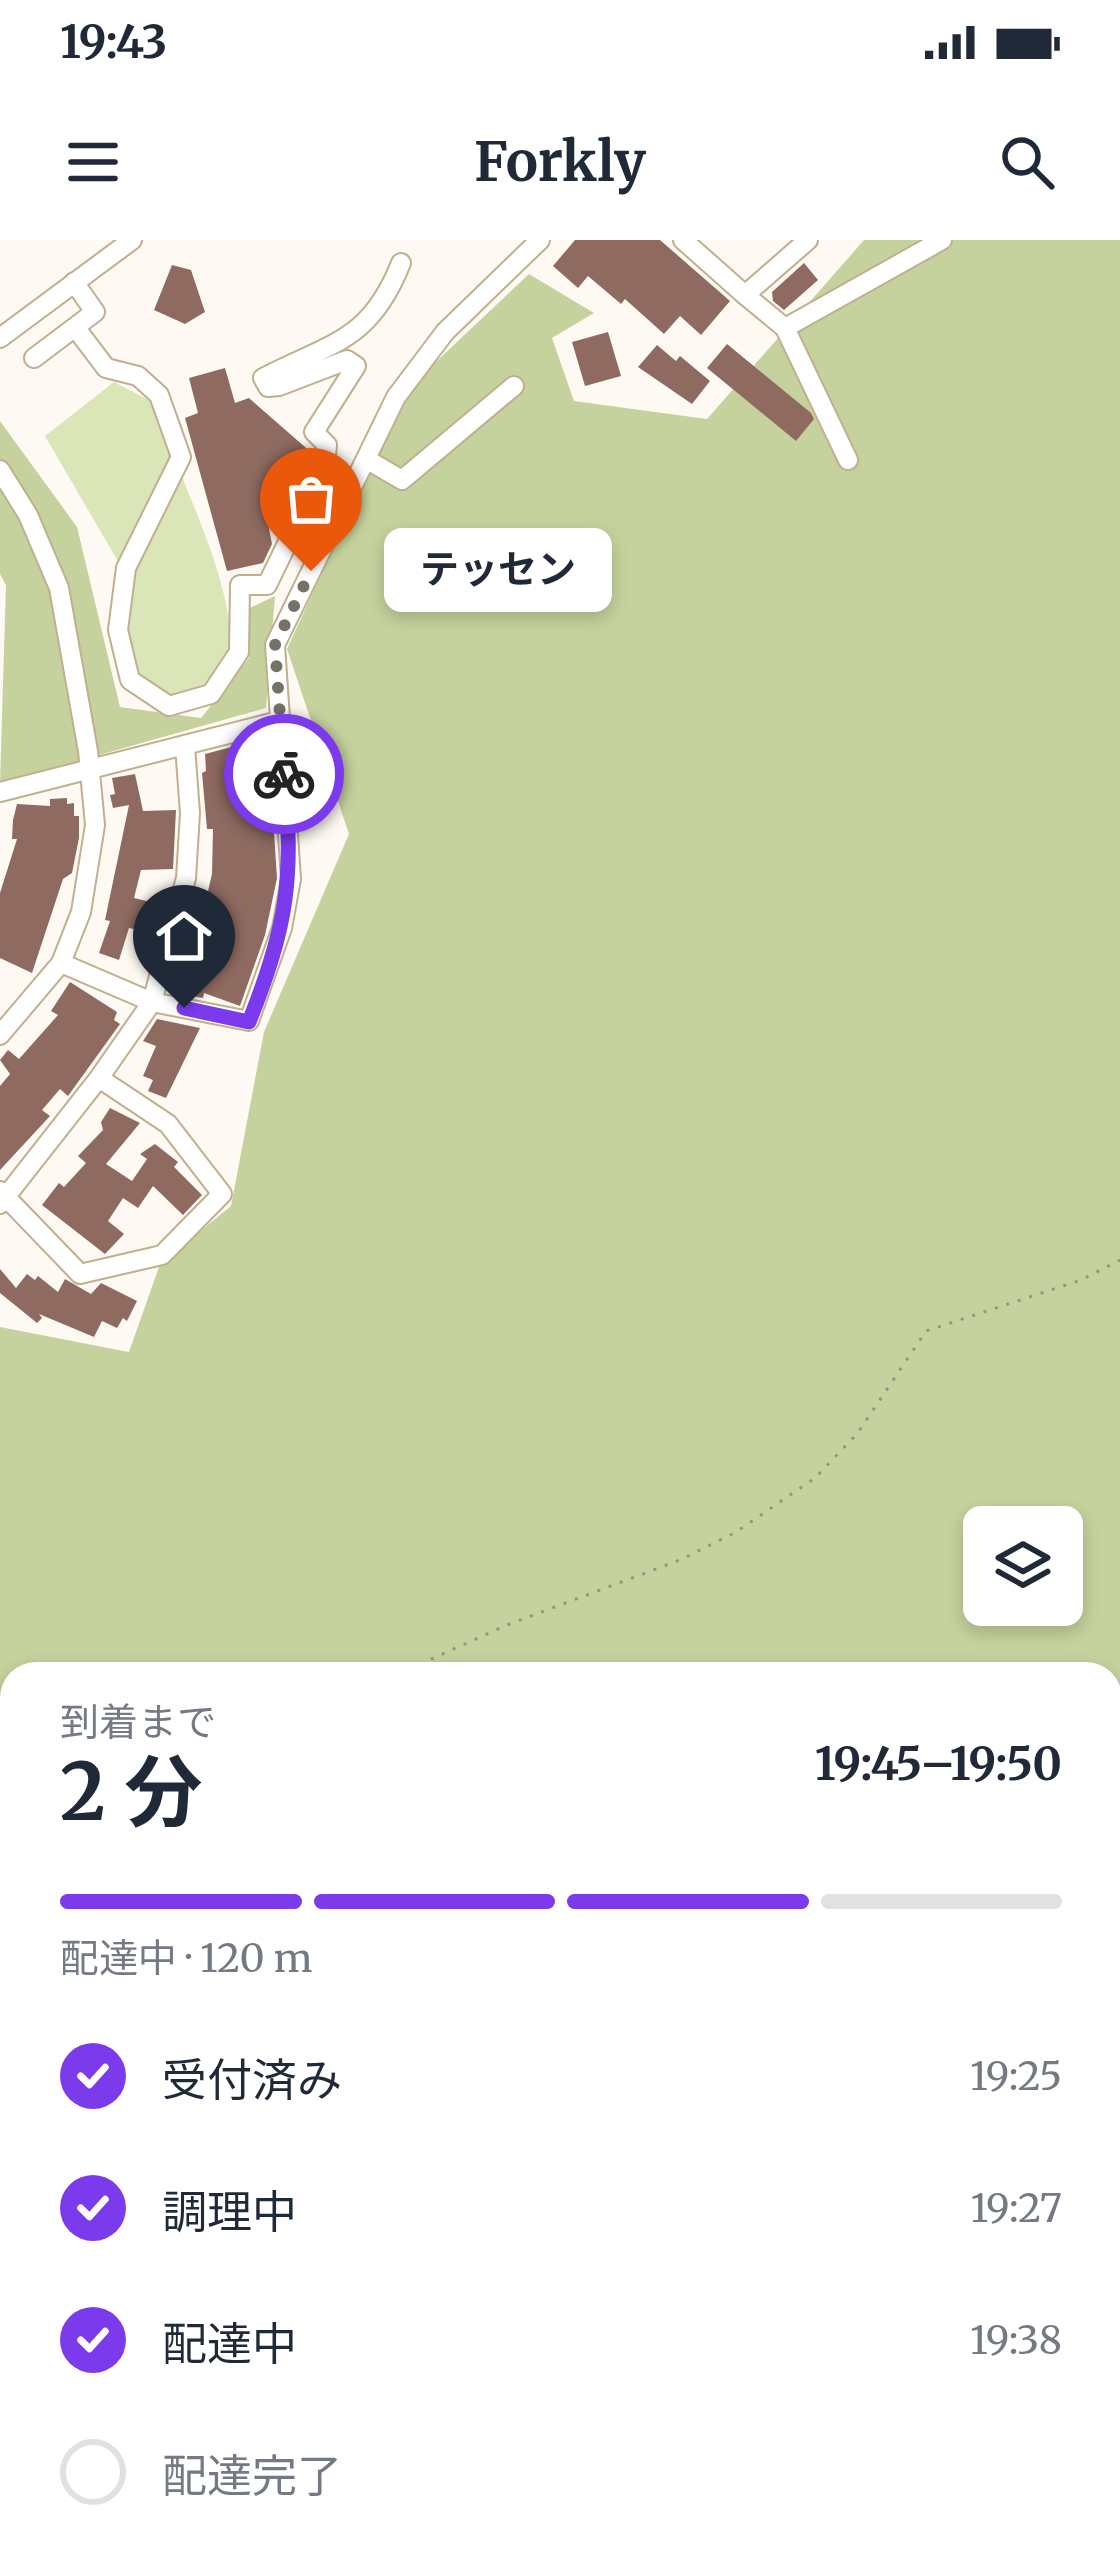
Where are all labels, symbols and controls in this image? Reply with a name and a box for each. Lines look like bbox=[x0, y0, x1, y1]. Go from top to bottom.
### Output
text: 19:43 bbox=[60, 14, 167, 70]
text: Forkly bbox=[474, 128, 646, 196]
icon: menu bbox=[60, 129, 126, 195]
icon: search bbox=[994, 129, 1060, 195]
pin bbox=[260, 448, 362, 571]
icon: bag bbox=[278, 466, 344, 532]
callout: テッセン bbox=[383, 529, 611, 613]
text: テッセン bbox=[420, 545, 576, 594]
courier bbox=[224, 714, 344, 834]
icon: bike bbox=[251, 741, 317, 807]
pin bbox=[133, 885, 235, 1008]
icon: home bbox=[151, 903, 217, 969]
map controls bbox=[963, 1506, 1083, 1626]
button: layers bbox=[963, 1506, 1083, 1626]
text: 到着まで bbox=[60, 1698, 216, 1747]
text: 19:45–19:50 bbox=[815, 1736, 1062, 1792]
text: 2 分 bbox=[60, 1743, 202, 1841]
text: 配達中 · 120 m bbox=[60, 1934, 313, 1983]
icon: check bbox=[60, 2043, 126, 2109]
text: 受付済み bbox=[162, 2052, 342, 2108]
text: 19:25 bbox=[970, 2052, 1062, 2101]
icon: check bbox=[60, 2175, 126, 2241]
text: 調理中 bbox=[162, 2184, 297, 2240]
text: 19:27 bbox=[970, 2184, 1062, 2233]
icon: check bbox=[60, 2307, 126, 2373]
text: 配達中 bbox=[162, 2316, 297, 2372]
text: 19:38 bbox=[970, 2316, 1062, 2365]
text: 配達完了 bbox=[162, 2448, 342, 2504]

